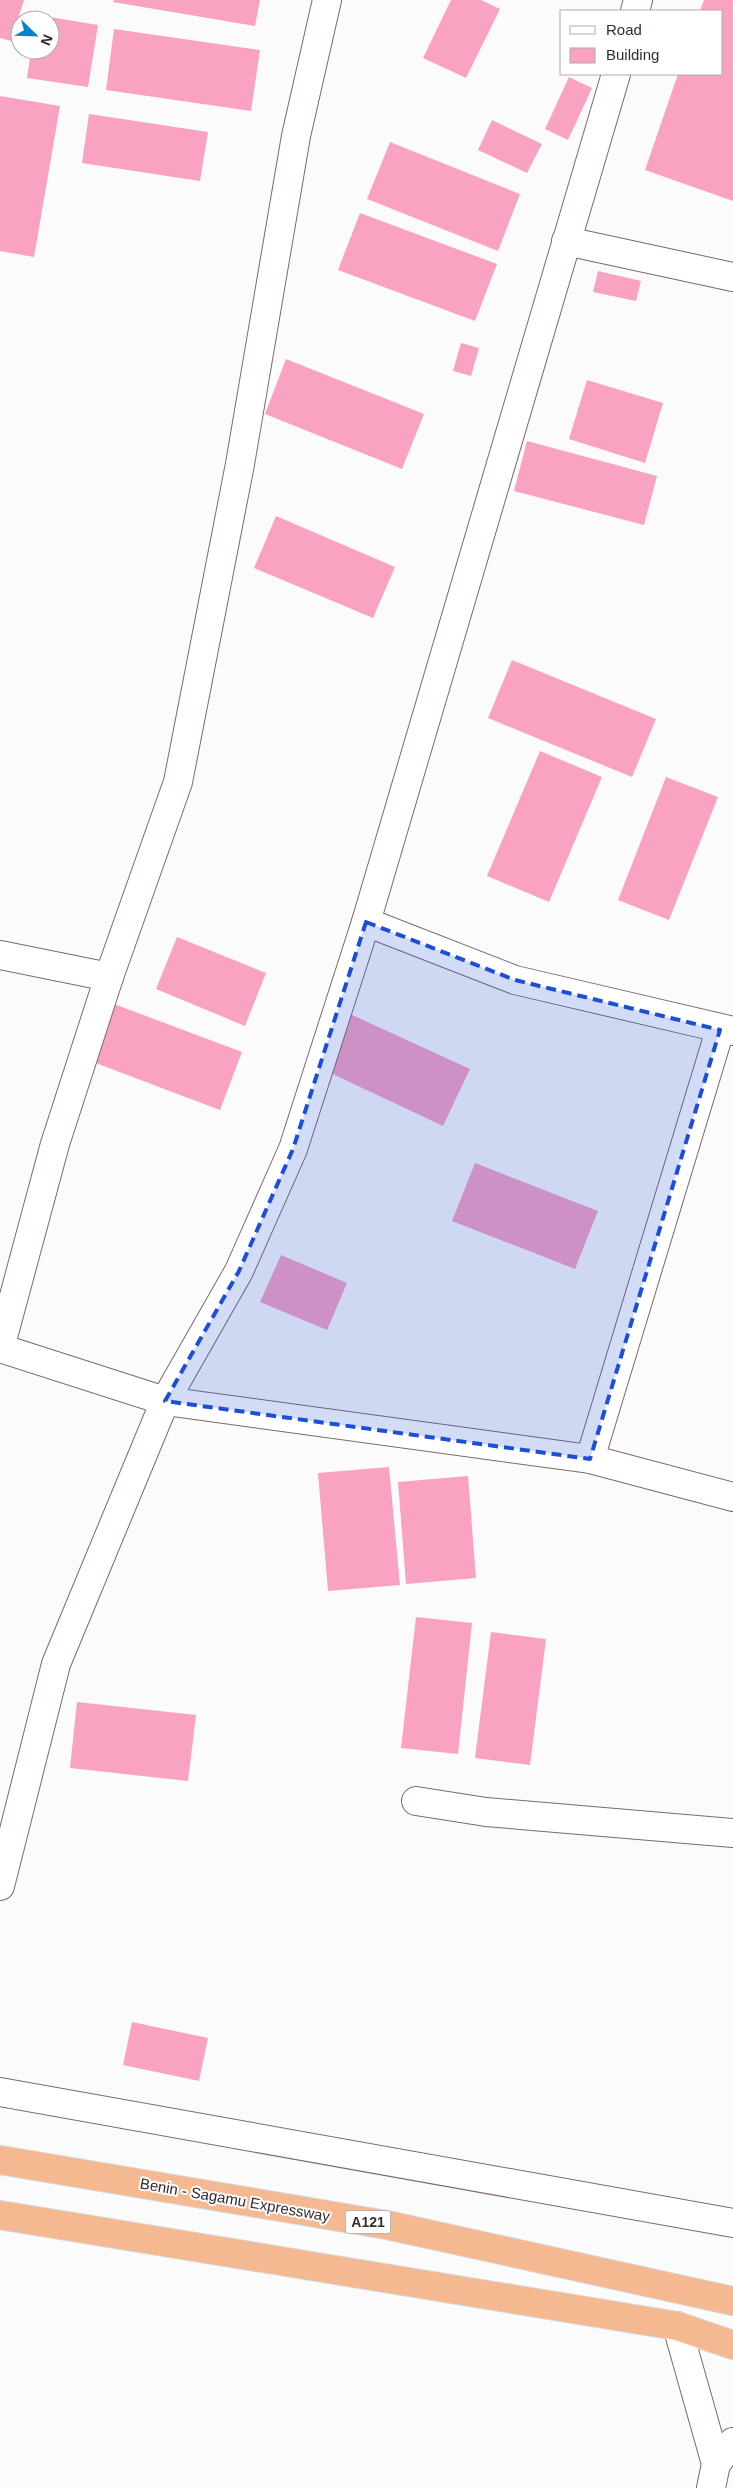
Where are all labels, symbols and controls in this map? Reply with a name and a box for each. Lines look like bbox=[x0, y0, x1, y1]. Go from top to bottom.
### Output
north arrow bbox=[10, 10, 60, 60]
legend bbox=[560, 10, 723, 75]
text: Road bbox=[606, 21, 642, 38]
text: N bbox=[38, 32, 56, 48]
text: Building bbox=[606, 46, 659, 63]
street label: Benin - Sagamu Expressway bbox=[139, 2174, 332, 2225]
road number: A121 bbox=[346, 2210, 390, 2234]

